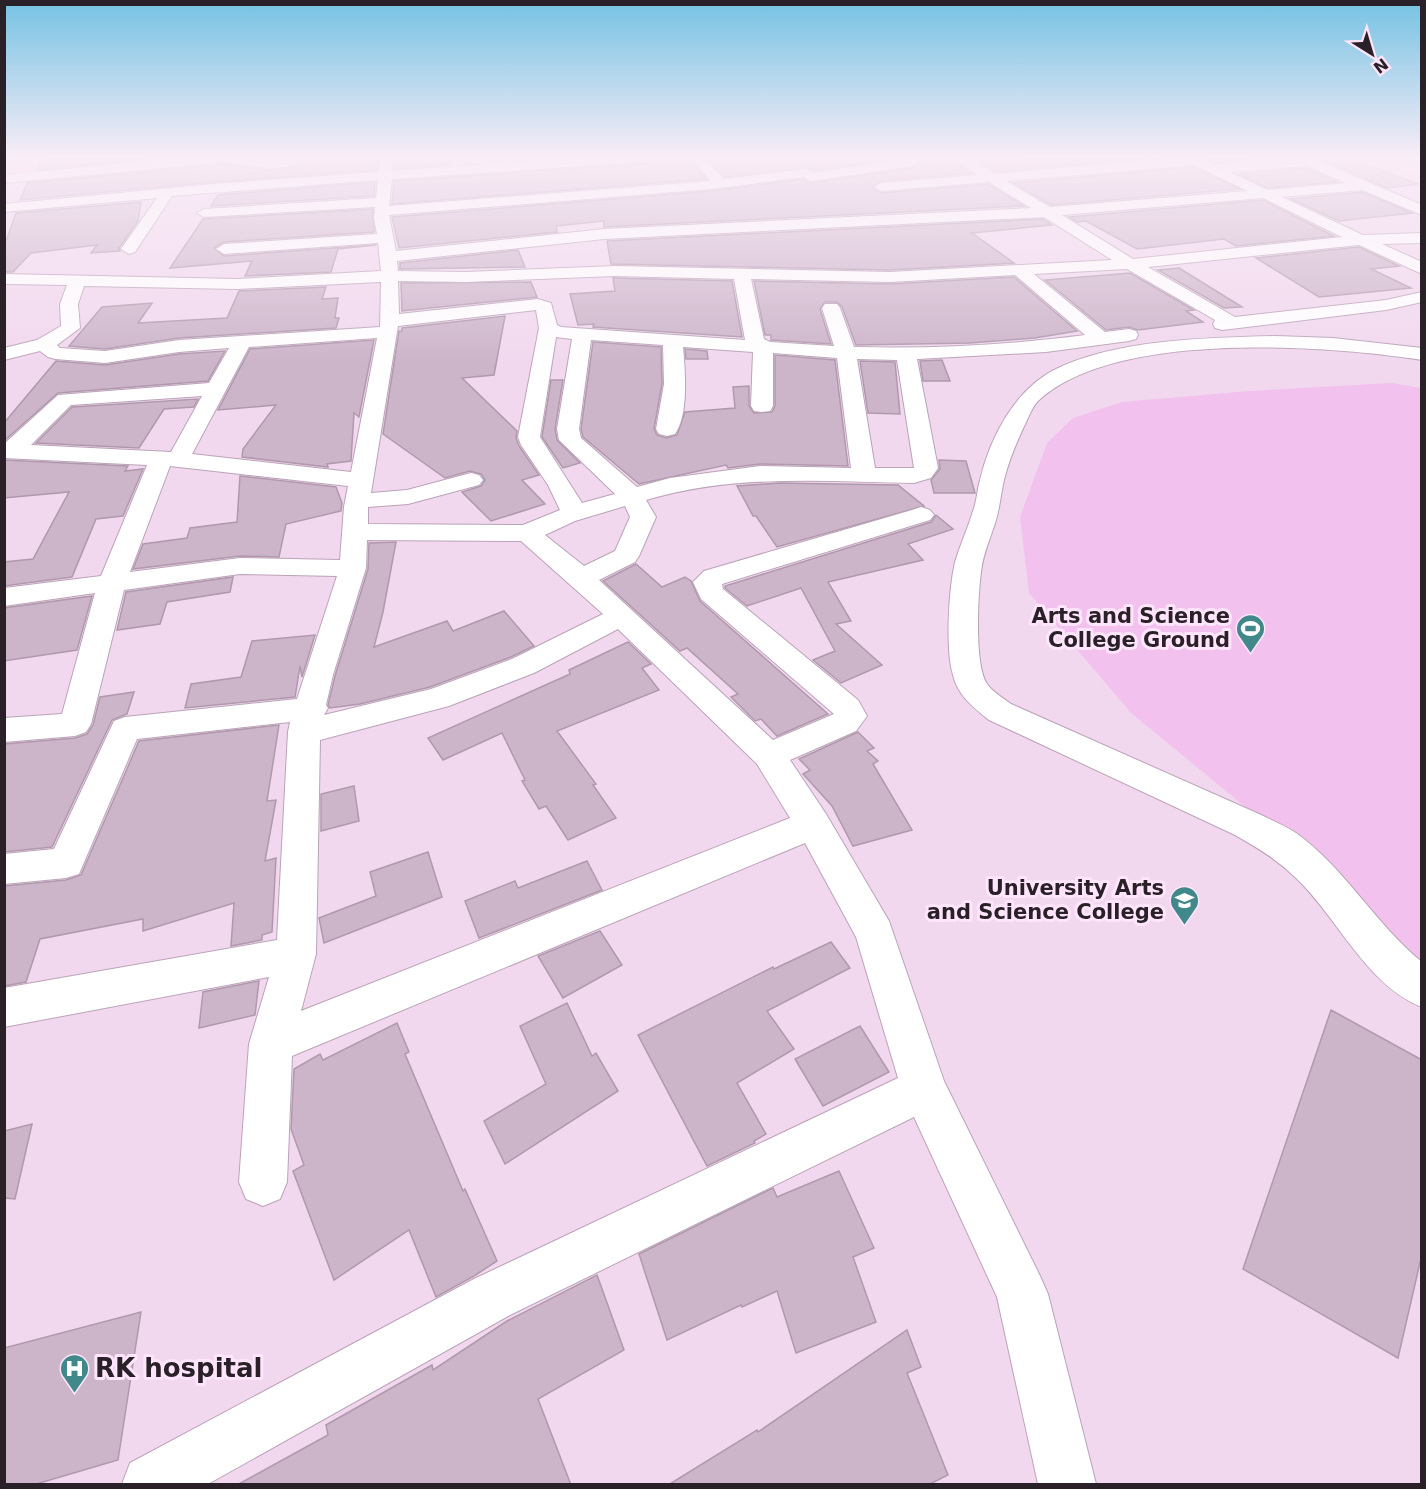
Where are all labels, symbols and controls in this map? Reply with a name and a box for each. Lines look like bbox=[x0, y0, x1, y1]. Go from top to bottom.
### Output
north arrow bbox=[1342, 24, 1402, 84]
text: N bbox=[1370, 54, 1392, 77]
place label: Arts and Science College Ground bbox=[1031, 604, 1230, 652]
sports icon: Arts and Science College Ground bbox=[1235, 612, 1267, 654]
place label: University Arts and Science College bbox=[927, 876, 1164, 924]
school or university icon: University Arts and Science College bbox=[1169, 884, 1201, 926]
hospital icon: RK hospital bbox=[58, 1352, 90, 1394]
place label: RK hospital bbox=[95, 1353, 262, 1383]

